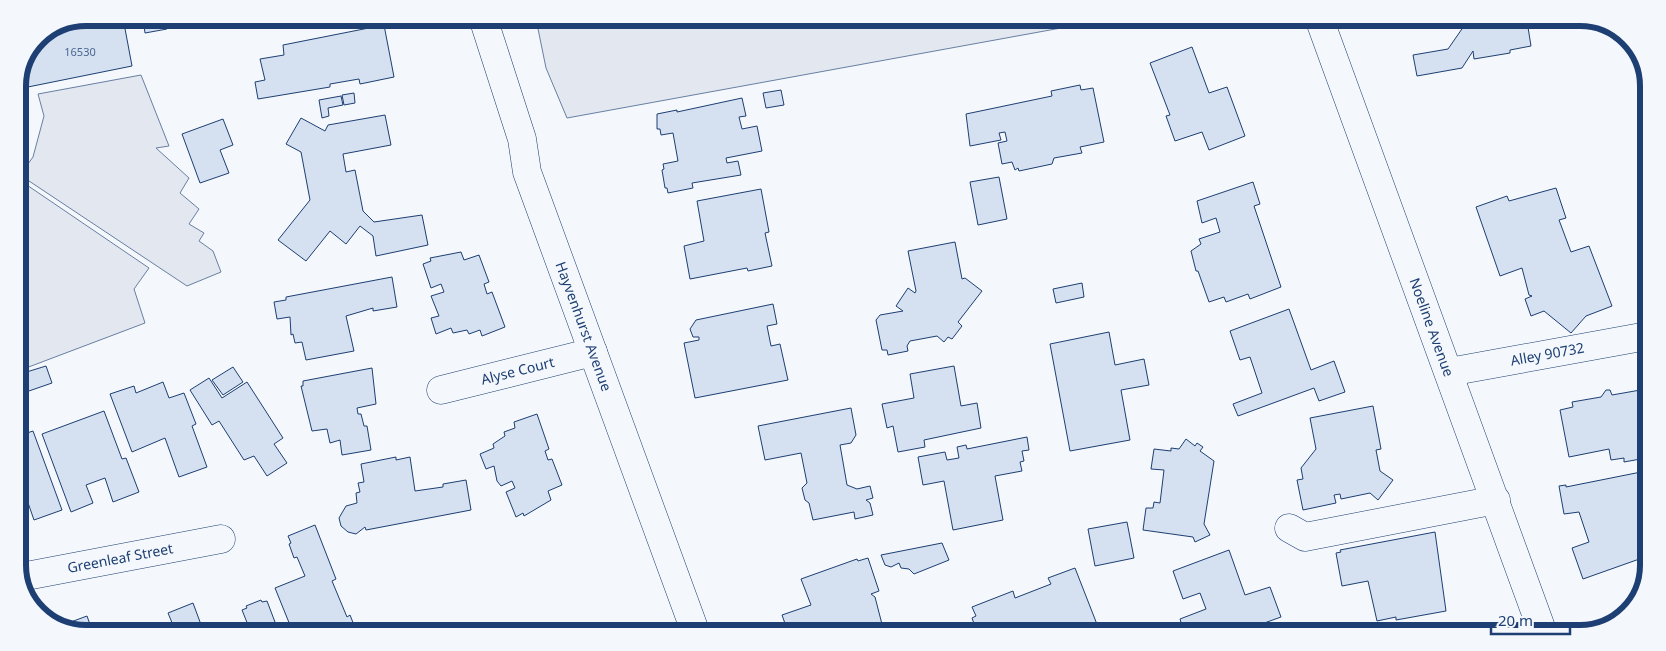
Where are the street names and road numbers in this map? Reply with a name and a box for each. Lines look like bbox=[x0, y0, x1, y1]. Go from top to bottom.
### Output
street label: Hayvenhurst Avenue bbox=[552, 259, 616, 394]
street label: Noeline Avenue bbox=[1405, 275, 1459, 379]
street label: Alley 90732 bbox=[1509, 338, 1586, 370]
street label: Alyse Court bbox=[479, 352, 556, 389]
street label: Greenleaf Street bbox=[66, 538, 175, 577]

